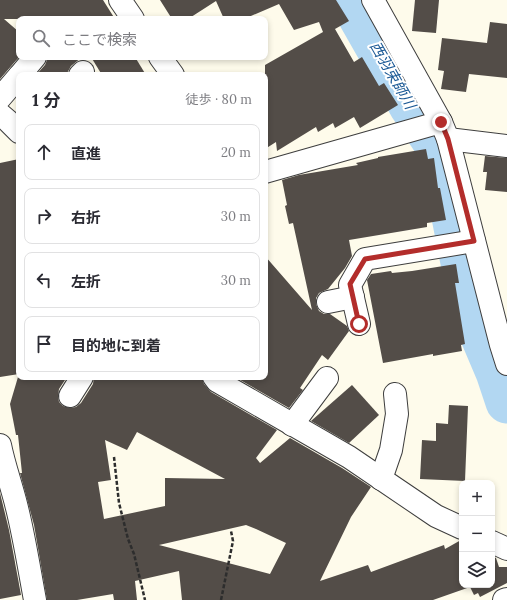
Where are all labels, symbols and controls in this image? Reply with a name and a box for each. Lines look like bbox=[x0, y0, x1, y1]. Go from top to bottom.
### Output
search box bbox=[16, 16, 268, 60]
icon: search bbox=[30, 27, 52, 49]
text: ここで検索 bbox=[62, 30, 137, 49]
water label: 西羽束師川 bbox=[366, 38, 421, 114]
text: 1 分 bbox=[32, 89, 60, 111]
text: 徒歩 · 80 m bbox=[185, 91, 252, 108]
route end bbox=[432, 113, 450, 131]
icon: ahead bbox=[33, 141, 55, 163]
text: 直進 bbox=[71, 144, 101, 163]
text: 20 m bbox=[221, 144, 251, 161]
icon: right bbox=[33, 205, 55, 227]
text: 右折 bbox=[71, 208, 101, 227]
text: 30 m bbox=[221, 208, 251, 225]
icon: left bbox=[33, 269, 55, 291]
text: 左折 bbox=[71, 272, 101, 291]
text: 30 m bbox=[221, 272, 251, 289]
route start bbox=[350, 315, 368, 333]
icon: arrive bbox=[33, 333, 55, 355]
text: 目的地に到着 bbox=[71, 336, 161, 355]
map controls bbox=[459, 480, 495, 588]
button: + bbox=[459, 480, 495, 516]
button: − bbox=[459, 516, 495, 552]
button: layers bbox=[459, 552, 495, 588]

